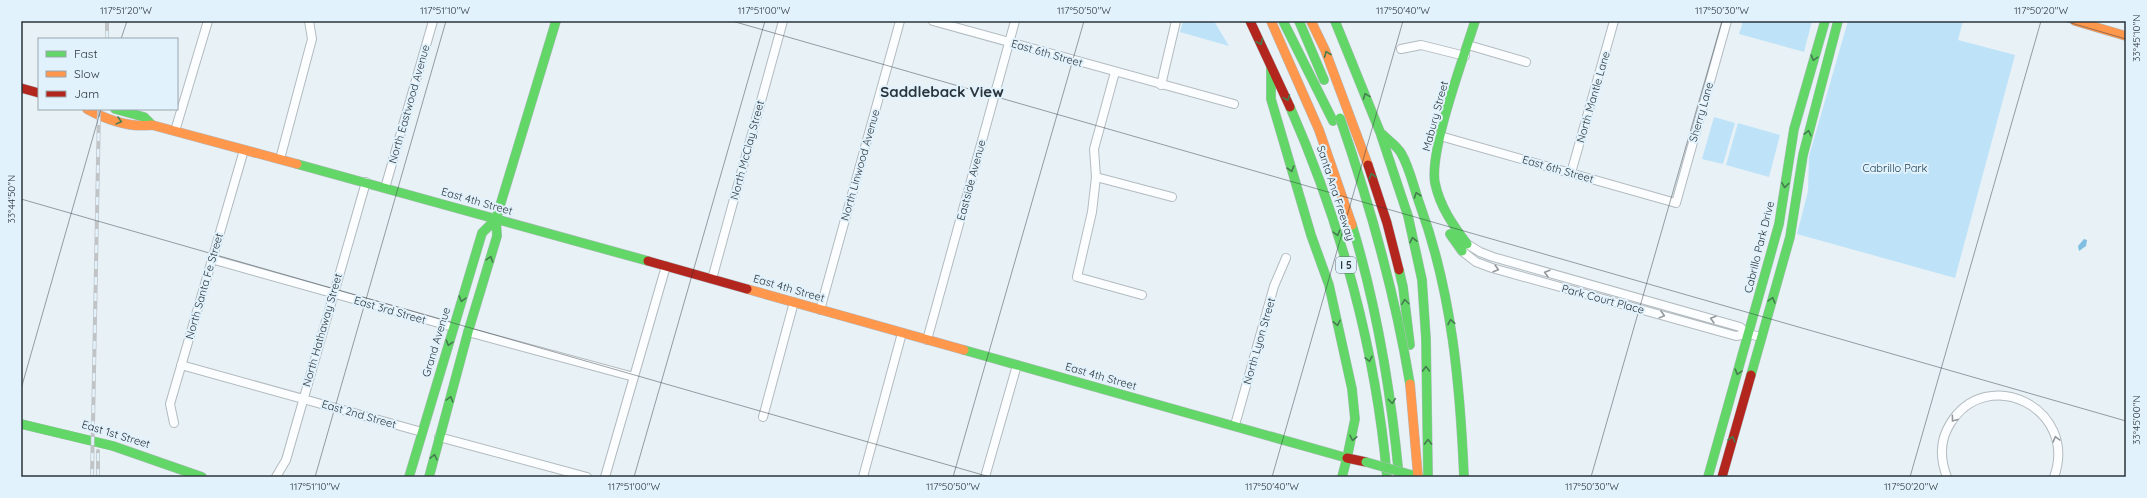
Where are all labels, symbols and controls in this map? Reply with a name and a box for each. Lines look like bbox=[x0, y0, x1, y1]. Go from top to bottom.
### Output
text: 117°51'20"W bbox=[100, 4, 152, 17]
text: 117°51'10"W bbox=[420, 4, 470, 17]
text: 117°51'00"W bbox=[738, 4, 790, 17]
text: 117°50'50"W bbox=[1057, 4, 1111, 17]
text: 117°50'40"W bbox=[1376, 4, 1430, 17]
text: 117°50'30"W bbox=[1695, 4, 1749, 17]
text: 117°50'20"W bbox=[2014, 4, 2068, 17]
text: 33°45'10"N bbox=[2130, 14, 2143, 62]
street label: East 6th Street bbox=[1010, 36, 1085, 70]
legend bbox=[38, 38, 178, 110]
one-way arrow bbox=[1256, 38, 1263, 45]
street label: North Eastwood Avenue bbox=[385, 43, 433, 165]
text: Fast bbox=[74, 46, 98, 61]
street label: North Mantle Lane bbox=[1573, 50, 1613, 144]
one-way arrow bbox=[1324, 51, 1332, 59]
one-way arrow bbox=[1810, 55, 1819, 62]
text: Slow bbox=[74, 66, 100, 81]
street label: Mabury Street bbox=[1419, 79, 1451, 153]
street label: Sherry Lane bbox=[1686, 81, 1716, 143]
district label: Saddleback View bbox=[880, 82, 1004, 101]
text: Jam bbox=[74, 86, 99, 101]
one-way arrow bbox=[1363, 92, 1371, 99]
one-way arrow bbox=[1282, 95, 1290, 102]
street label: North McClay Street bbox=[727, 98, 767, 201]
street label: North Linwood Avenue bbox=[837, 108, 883, 222]
one-way arrow bbox=[115, 116, 122, 125]
one-way arrow bbox=[1804, 130, 1812, 137]
street label: Eastside Avenue bbox=[953, 138, 989, 222]
street label: Santa Ana Freeway bbox=[1314, 144, 1358, 242]
street label: East 6th Street bbox=[1521, 152, 1596, 186]
park label: Cabrillo Park bbox=[1863, 161, 1928, 175]
one-way arrow bbox=[1286, 165, 1294, 172]
one-way arrow bbox=[1368, 173, 1377, 180]
text: 33°44'50"N bbox=[5, 175, 18, 223]
one-way arrow bbox=[1781, 182, 1790, 188]
street label: East 4th Street bbox=[440, 184, 515, 218]
one-way arrow bbox=[1413, 192, 1422, 199]
street label: Cabrillo Park Drive bbox=[1741, 199, 1777, 295]
one-way arrow bbox=[1332, 229, 1341, 236]
street label: North Santa Fe Street bbox=[182, 231, 226, 341]
one-way arrow bbox=[1410, 237, 1418, 243]
one-way arrow bbox=[485, 255, 494, 262]
road number: I 5 bbox=[1336, 257, 1356, 273]
one-way arrow bbox=[1492, 264, 1499, 273]
one-way arrow bbox=[1544, 269, 1551, 278]
street label: North Hathaway Street bbox=[299, 271, 345, 388]
street label: East 4th Street bbox=[752, 271, 827, 305]
street label: Park Court Place bbox=[1560, 281, 1646, 317]
street label: East 3rd Street bbox=[352, 293, 428, 327]
one-way arrow bbox=[458, 296, 467, 303]
street label: North Lyon Street bbox=[1240, 296, 1278, 386]
one-way arrow bbox=[1767, 296, 1776, 303]
one-way arrow bbox=[1401, 299, 1410, 305]
street label: Grand Avenue bbox=[419, 305, 453, 379]
one-way arrow bbox=[1658, 310, 1665, 319]
one-way arrow bbox=[1709, 316, 1716, 324]
one-way arrow bbox=[1447, 319, 1456, 325]
one-way arrow bbox=[1332, 320, 1340, 326]
one-way arrow bbox=[445, 339, 454, 346]
one-way arrow bbox=[1365, 356, 1373, 362]
street label: East 4th Street bbox=[1064, 359, 1139, 393]
one-way arrow bbox=[1422, 366, 1430, 372]
one-way arrow bbox=[1734, 368, 1742, 375]
text: 33°45'00"N bbox=[2130, 395, 2143, 445]
one-way arrow bbox=[445, 396, 453, 402]
street label: East 2nd Street bbox=[320, 397, 398, 431]
one-way arrow bbox=[1387, 398, 1396, 404]
one-way arrow bbox=[1951, 415, 1959, 422]
street label: East 1st Street bbox=[80, 417, 152, 451]
one-way arrow bbox=[1349, 434, 1357, 441]
one-way arrow bbox=[1727, 436, 1736, 443]
one-way arrow bbox=[2052, 436, 2061, 443]
one-way arrow bbox=[1424, 439, 1432, 445]
one-way arrow bbox=[430, 454, 438, 460]
text: 117°51'10"W bbox=[290, 480, 340, 493]
text: 117°51'00"W bbox=[608, 480, 660, 493]
text: 117°50'50"W bbox=[926, 480, 980, 493]
text: 117°50'40"W bbox=[1245, 480, 1299, 493]
text: 117°50'30"W bbox=[1565, 480, 1619, 493]
text: 117°50'20"W bbox=[1884, 480, 1938, 493]

